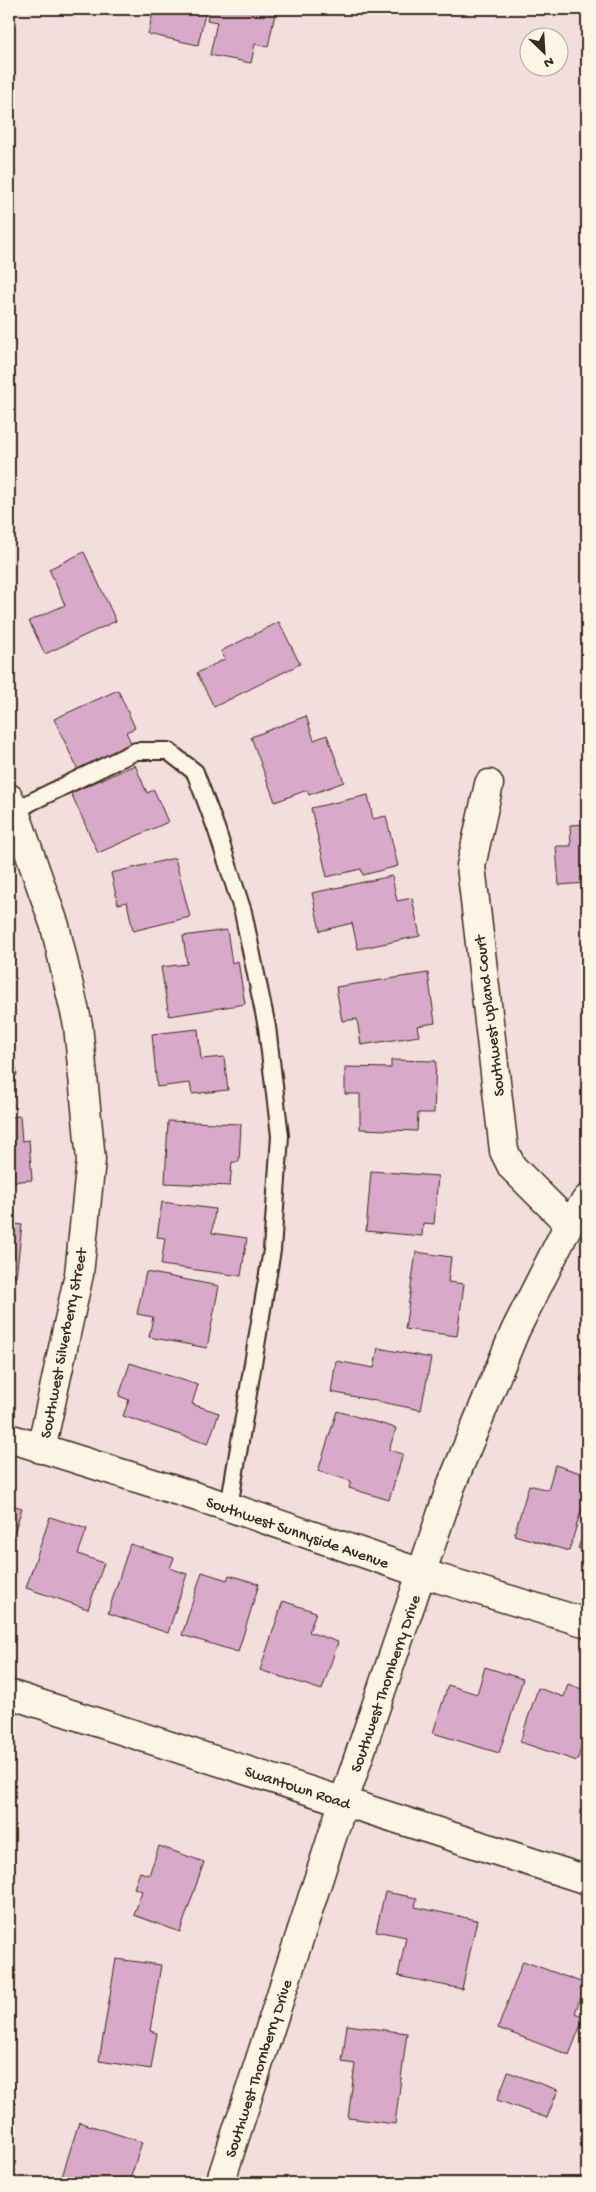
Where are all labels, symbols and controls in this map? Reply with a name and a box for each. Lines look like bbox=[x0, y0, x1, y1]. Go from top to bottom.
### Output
north arrow bbox=[518, 28, 568, 78]
text: N bbox=[541, 52, 556, 71]
street label: Southwest Upland Court bbox=[472, 932, 511, 1097]
street label: Southwest Silverberry Street bbox=[38, 1246, 93, 1440]
street label: Southwest Sunnyside Avenue bbox=[203, 1494, 391, 1575]
street label: Southwest Thornberry Drive bbox=[348, 1592, 427, 1775]
street label: Swantown Road bbox=[242, 1763, 354, 1816]
street label: Southwest Thornberry Drive bbox=[223, 1977, 298, 2161]

